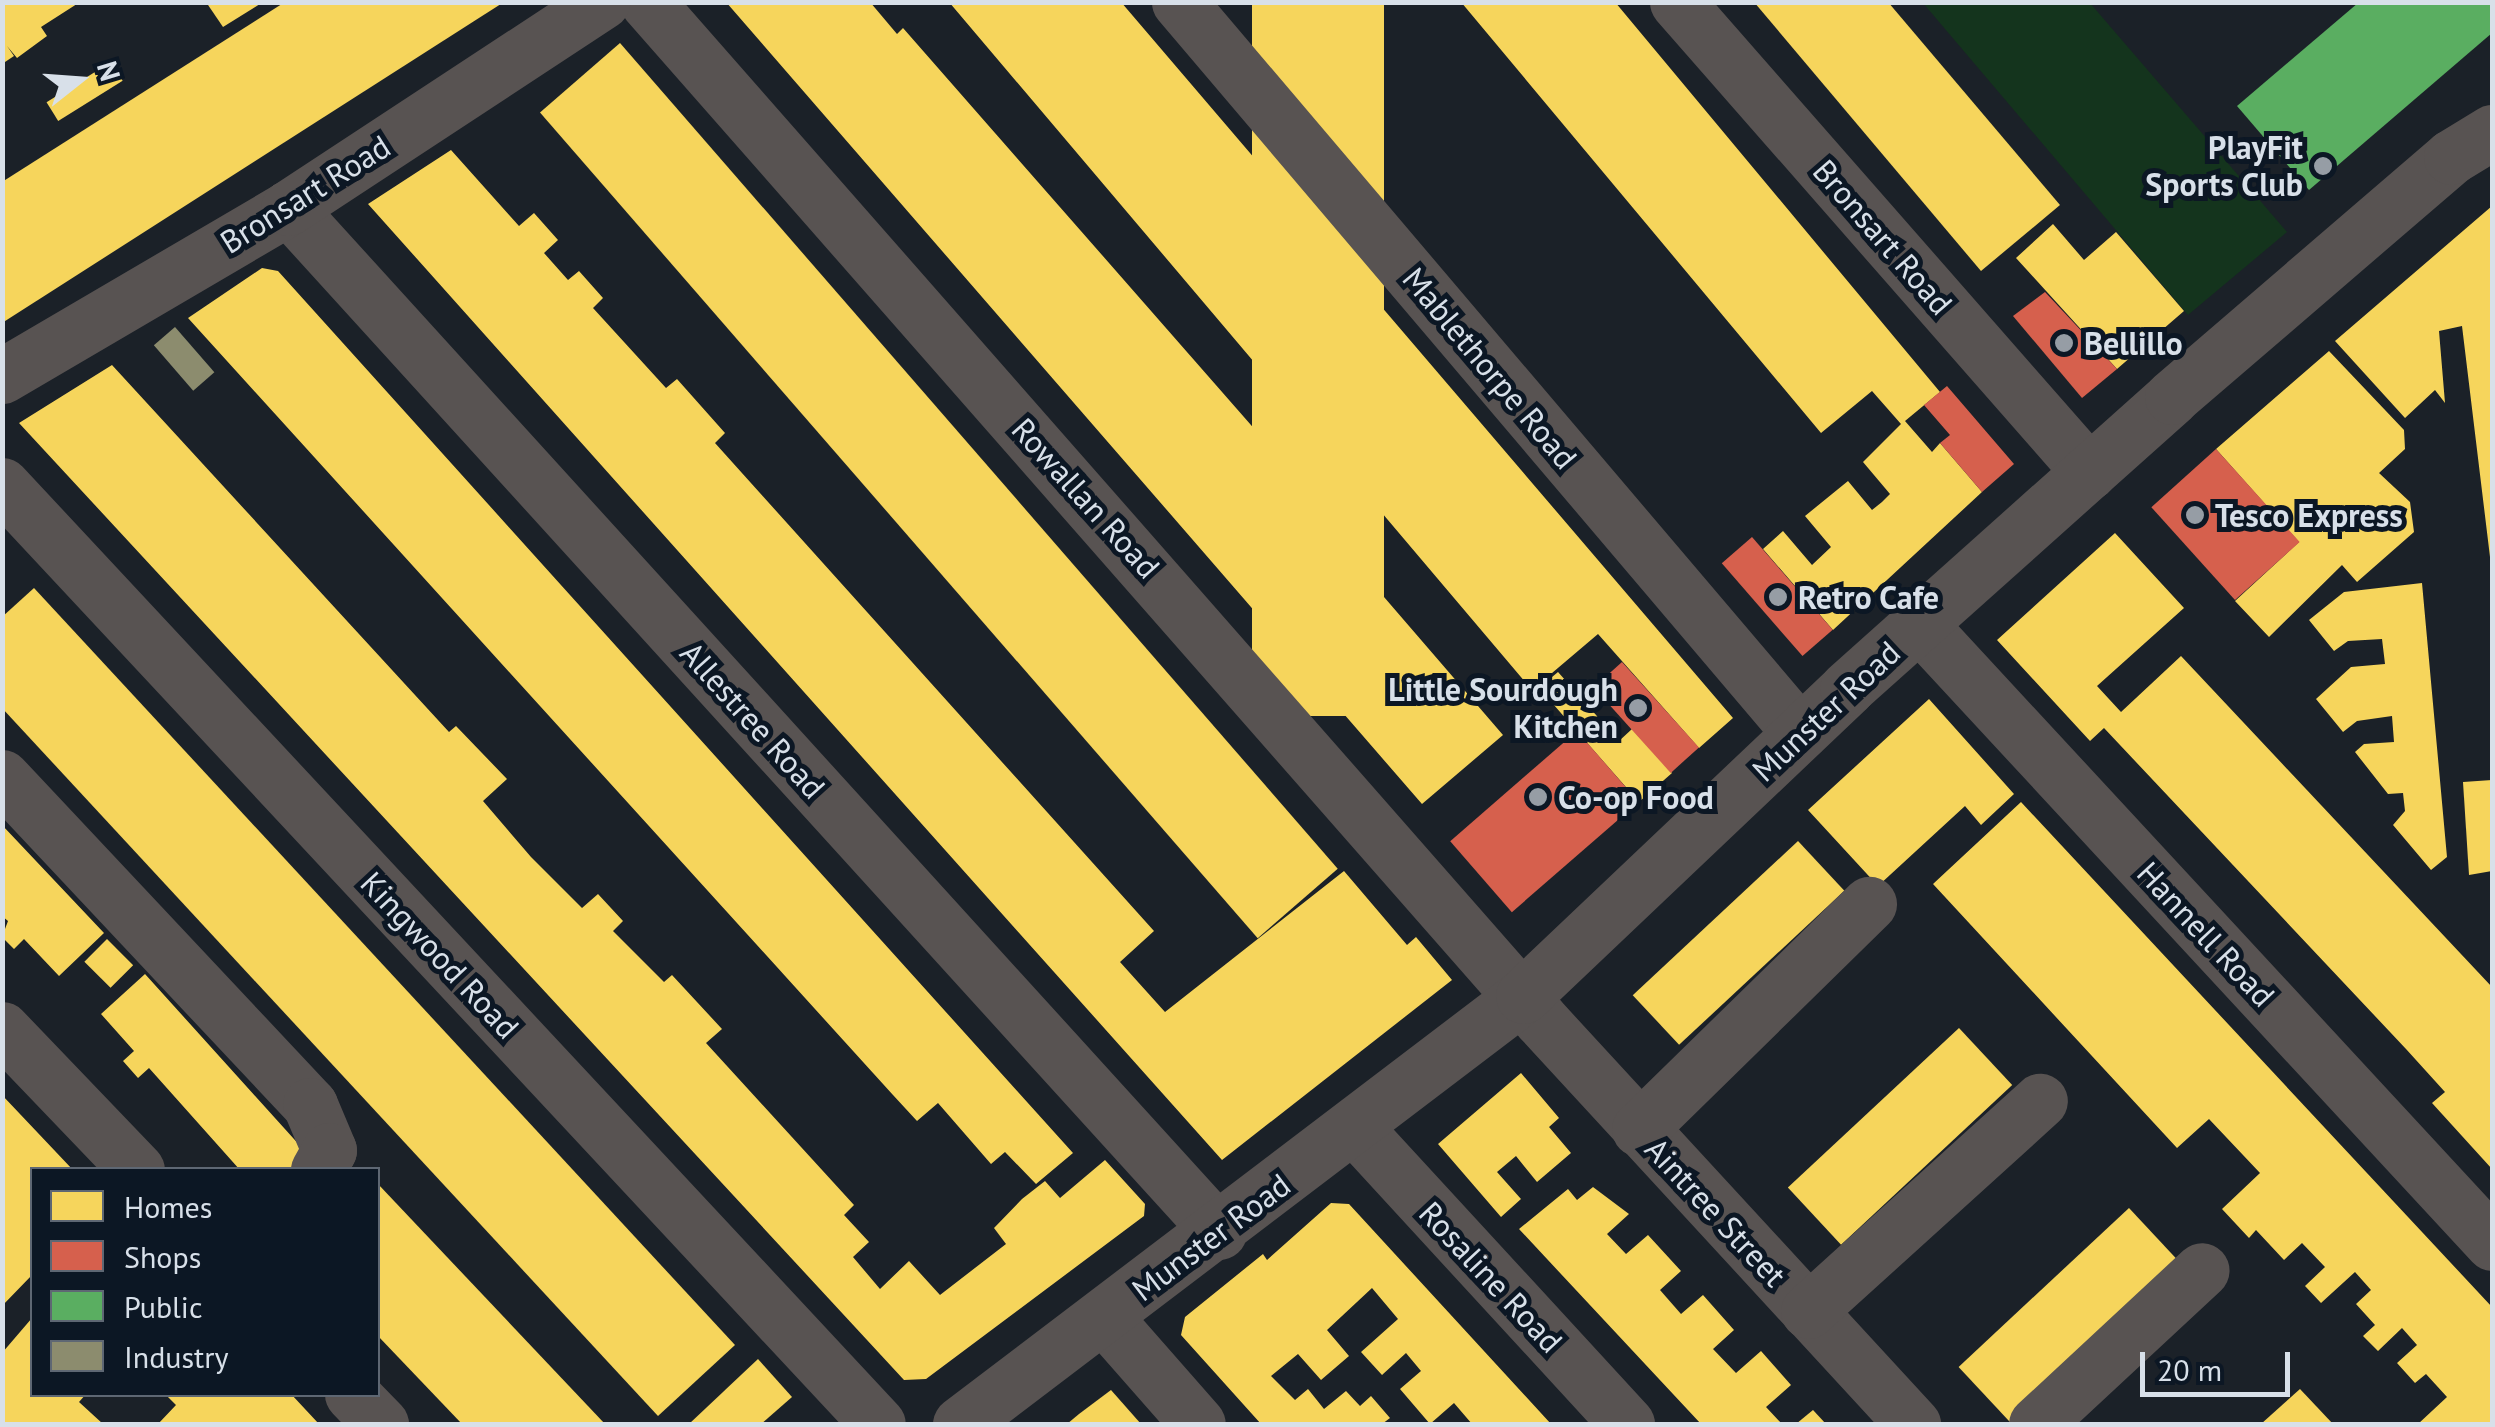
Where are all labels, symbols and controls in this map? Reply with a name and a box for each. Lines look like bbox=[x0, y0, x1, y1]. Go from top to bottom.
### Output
north arrow bbox=[30, 30, 130, 130]
text: N bbox=[89, 57, 130, 85]
street label: Bronsart Road bbox=[213, 127, 397, 261]
place label: PlayFit Sports Club bbox=[2145, 129, 2303, 204]
street label: Bronsart Road bbox=[1805, 152, 1961, 322]
marker: PlayFit Sports Club bbox=[2312, 155, 2334, 177]
street label: Mablethorpe Road bbox=[1395, 260, 1585, 476]
place label: Bellillo bbox=[2084, 324, 2183, 362]
marker: Bellillo bbox=[2053, 332, 2075, 354]
street label: Rowallan Road bbox=[1004, 410, 1168, 586]
place label: Tesco Express bbox=[2215, 496, 2403, 534]
marker: Tesco Express bbox=[2184, 504, 2206, 526]
place label: Retro Cafe bbox=[1798, 578, 1939, 616]
marker: Retro Cafe bbox=[1767, 586, 1789, 608]
street label: Munster Road bbox=[1744, 633, 1908, 789]
street label: Allestree Road bbox=[673, 634, 833, 806]
place label: Little Sourdough Kitchen bbox=[1388, 671, 1618, 746]
marker: Little Sourdough Kitchen bbox=[1627, 697, 1649, 719]
place label: Co-op Food bbox=[1558, 778, 1714, 816]
marker: Co-op Food bbox=[1527, 786, 1549, 808]
street label: Hannell Road bbox=[2129, 854, 2283, 1014]
street label: Kingwood Road bbox=[353, 864, 527, 1046]
street label: Aintree Street bbox=[1638, 1130, 1794, 1294]
street label: Munster Road bbox=[1125, 1165, 1297, 1309]
legend bbox=[30, 1167, 380, 1397]
text: Homes bbox=[124, 1187, 212, 1226]
street label: Rosaline Road bbox=[1411, 1194, 1571, 1360]
text: Shops bbox=[124, 1237, 201, 1276]
text: Public bbox=[124, 1287, 202, 1326]
scale bar bbox=[2145, 1332, 2295, 1394]
text: Industry bbox=[124, 1337, 228, 1376]
text: 20 m bbox=[2157, 1350, 2222, 1389]

